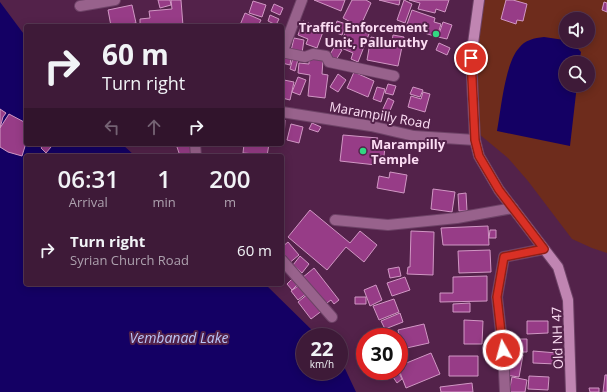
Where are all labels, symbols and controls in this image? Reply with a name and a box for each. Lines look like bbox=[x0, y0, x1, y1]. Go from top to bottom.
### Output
map controls bbox=[559, 12, 595, 92]
button: sound bbox=[559, 12, 595, 48]
place label: Traffic Enforcement Unit, Palluruthy bbox=[299, 18, 429, 51]
marker: Traffic Enforcement Unit, Palluruthy bbox=[431, 29, 441, 39]
text: 60 m bbox=[102, 35, 169, 73]
icon: right bbox=[36, 40, 88, 92]
pin bbox=[454, 41, 488, 75]
icon: arrive bbox=[460, 47, 482, 69]
button: search bbox=[559, 56, 595, 92]
text: Turn right bbox=[102, 71, 185, 95]
street label: Marampilly Road bbox=[328, 97, 432, 133]
icon: left bbox=[101, 116, 123, 138]
icon: ahead bbox=[143, 116, 165, 138]
icon: right bbox=[185, 116, 207, 138]
place label: Marampilly Temple bbox=[371, 135, 446, 168]
marker: Marampilly Temple bbox=[358, 146, 368, 156]
text: 06:31 bbox=[58, 162, 119, 195]
text: 1 bbox=[157, 162, 171, 195]
text: 200 bbox=[209, 162, 250, 195]
text: Arrival bbox=[69, 193, 108, 211]
text: min bbox=[153, 193, 176, 211]
text: m bbox=[224, 193, 236, 211]
text: Turn right bbox=[70, 231, 145, 251]
icon: right bbox=[36, 239, 58, 261]
text: 60 m bbox=[237, 240, 272, 260]
text: Syrian Church Road bbox=[70, 251, 189, 269]
street label: Old NH 47 bbox=[547, 307, 567, 369]
water label: Vembanad Lake bbox=[129, 328, 229, 347]
speed limit sign: 30 bbox=[356, 328, 408, 380]
position arrow bbox=[482, 329, 524, 371]
text: 22 bbox=[311, 335, 333, 362]
text: km/h bbox=[310, 357, 334, 371]

